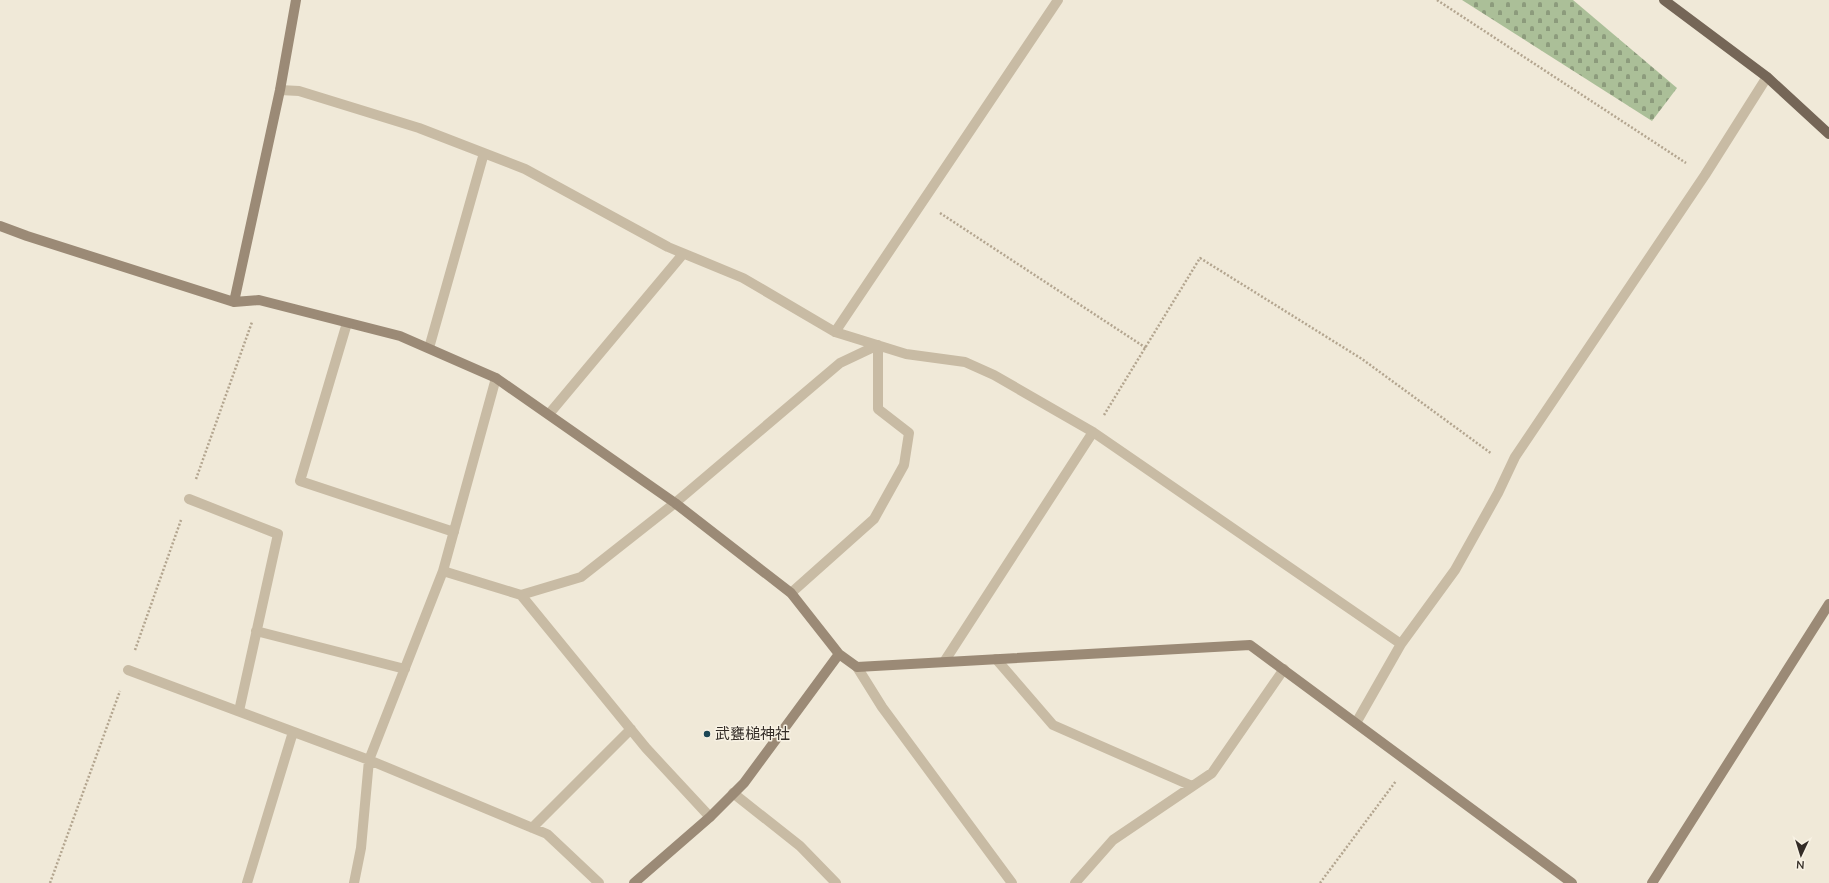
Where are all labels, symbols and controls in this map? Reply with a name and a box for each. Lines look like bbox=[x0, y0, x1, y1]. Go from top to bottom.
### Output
place label: 武甕槌神社 bbox=[715, 724, 790, 743]
marker: 武甕槌神社 bbox=[702, 729, 712, 739]
north arrow bbox=[1781, 835, 1821, 875]
text: N bbox=[1796, 858, 1805, 872]

